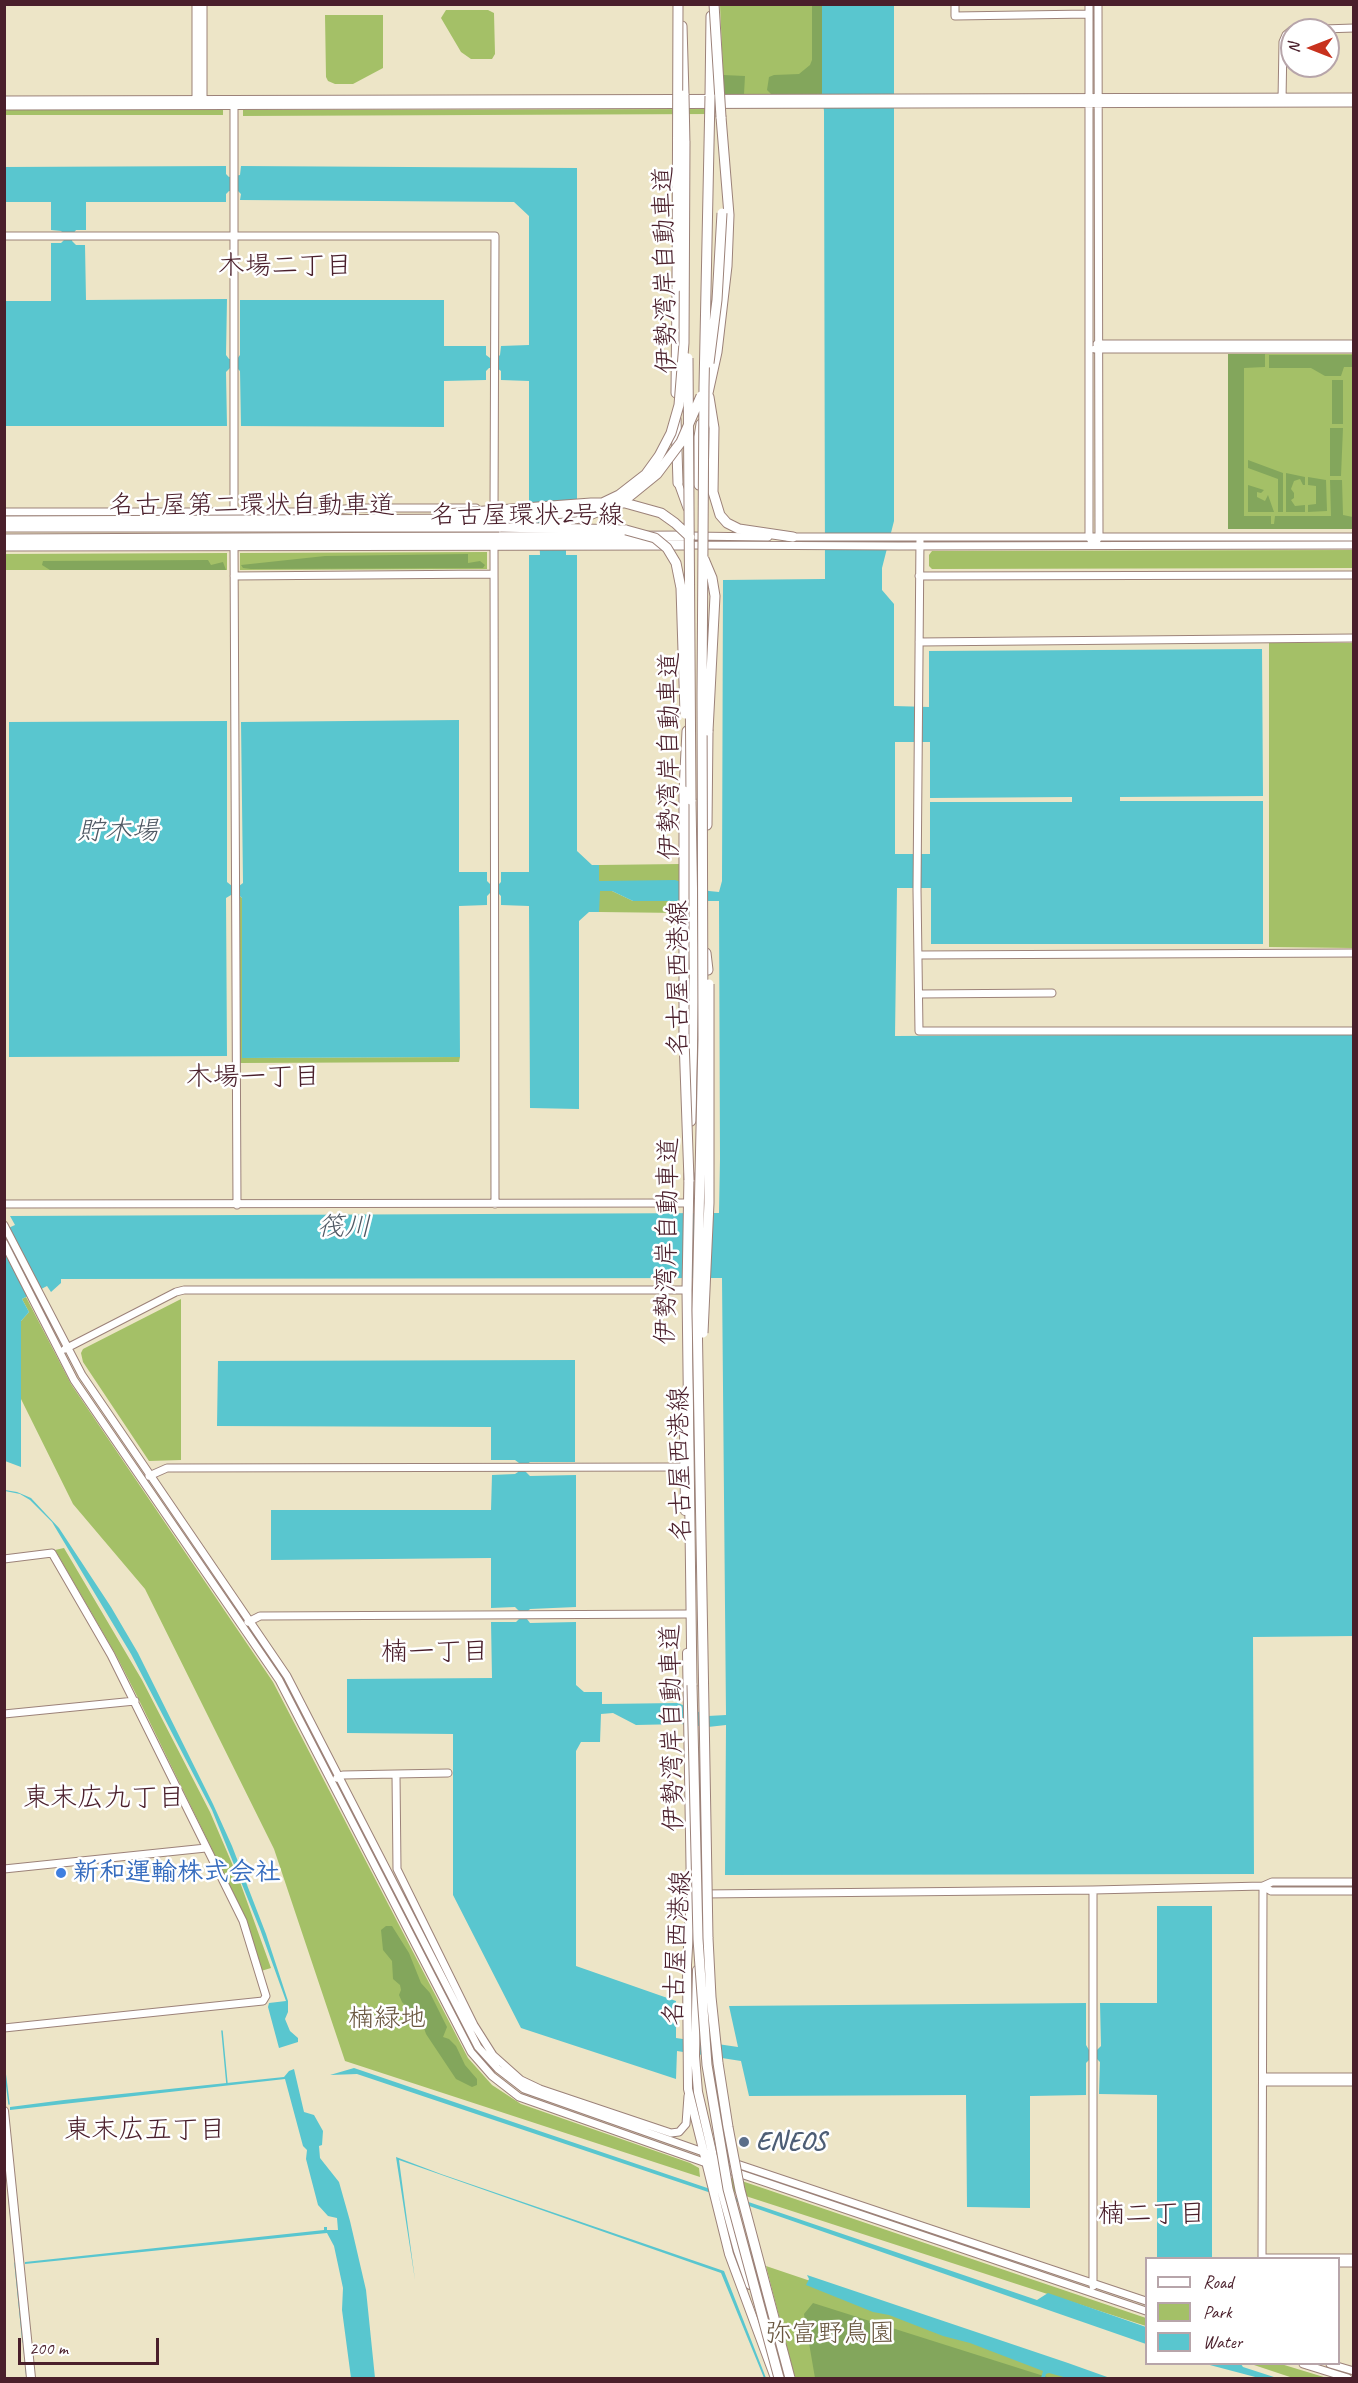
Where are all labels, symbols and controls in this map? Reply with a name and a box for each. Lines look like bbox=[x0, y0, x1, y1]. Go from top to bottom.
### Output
north arrow bbox=[1280, 18, 1340, 78]
text: N bbox=[1284, 43, 1304, 53]
street label: 伊勢湾岸自動車道 bbox=[649, 166, 683, 374]
district label: 木場二丁目 bbox=[218, 251, 352, 283]
street label: 名古屋第二環状自動車道 bbox=[109, 490, 395, 522]
street label: 名古屋環状2号線 bbox=[430, 500, 624, 532]
street label: 伊勢湾岸自動車道 bbox=[654, 652, 686, 860]
water label: 貯木場 bbox=[78, 816, 158, 848]
street label: 名古屋西港線 bbox=[663, 900, 695, 1056]
district label: 木場一丁目 bbox=[186, 1062, 320, 1094]
street label: 伊勢湾岸自動車道 bbox=[651, 1137, 685, 1345]
water label: 筏川 bbox=[317, 1212, 371, 1244]
street label: 名古屋西港線 bbox=[664, 1386, 698, 1542]
street label: 伊勢湾岸自動車道 bbox=[656, 1624, 690, 1832]
district label: 楠一丁目 bbox=[381, 1637, 489, 1669]
district label: 東末広九丁目 bbox=[23, 1783, 185, 1815]
place label: 新和運輸株式会社 bbox=[73, 1857, 281, 1889]
marker: 新和運輸株式会社 bbox=[54, 1866, 68, 1880]
street label: 名古屋西港線 bbox=[658, 1869, 698, 2027]
park label: 楠緑地 bbox=[348, 2003, 426, 2035]
district label: 東末広五丁目 bbox=[64, 2115, 226, 2147]
place label: ENEOS bbox=[756, 2126, 826, 2158]
marker: ENEOS bbox=[737, 2135, 751, 2149]
district label: 楠二丁目 bbox=[1098, 2199, 1206, 2231]
legend bbox=[1145, 2257, 1340, 2365]
text: Road bbox=[1203, 2271, 1233, 2293]
text: Park bbox=[1203, 2301, 1232, 2323]
park label: 弥富野鳥園 bbox=[765, 2318, 895, 2350]
scale bar bbox=[21, 2326, 162, 2364]
text: Water bbox=[1203, 2331, 1242, 2353]
text: 200 m bbox=[29, 2337, 68, 2359]

